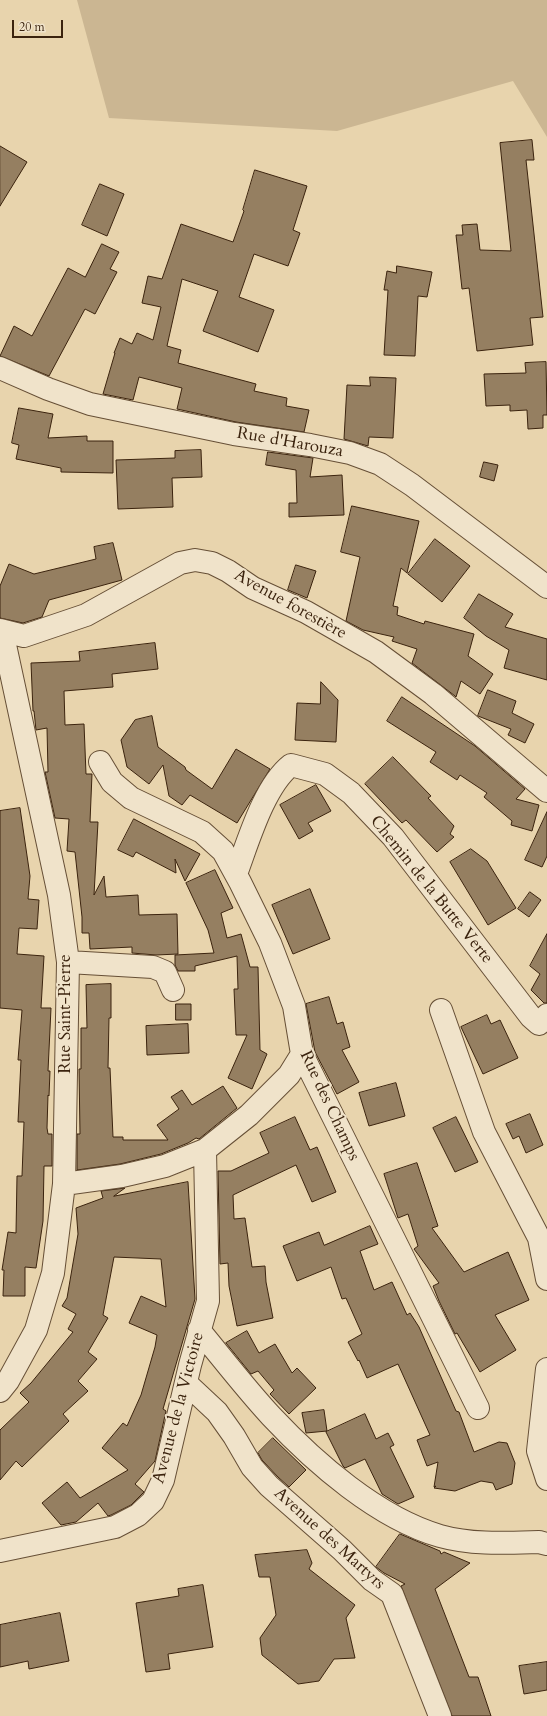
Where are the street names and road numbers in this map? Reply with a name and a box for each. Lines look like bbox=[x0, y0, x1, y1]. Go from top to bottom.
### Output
street label: Rue d'Harouza bbox=[235, 424, 345, 462]
street label: Avenue forestière bbox=[230, 566, 350, 644]
street label: Chemin de la Butte Verte bbox=[365, 812, 497, 968]
street label: Rue Saint-Pierre bbox=[56, 954, 76, 1074]
street label: Rue des Champs bbox=[295, 1048, 363, 1164]
street label: Avenue de la Victoire bbox=[149, 1330, 209, 1486]
street label: Avenue des Martyrs bbox=[269, 1484, 389, 1594]

